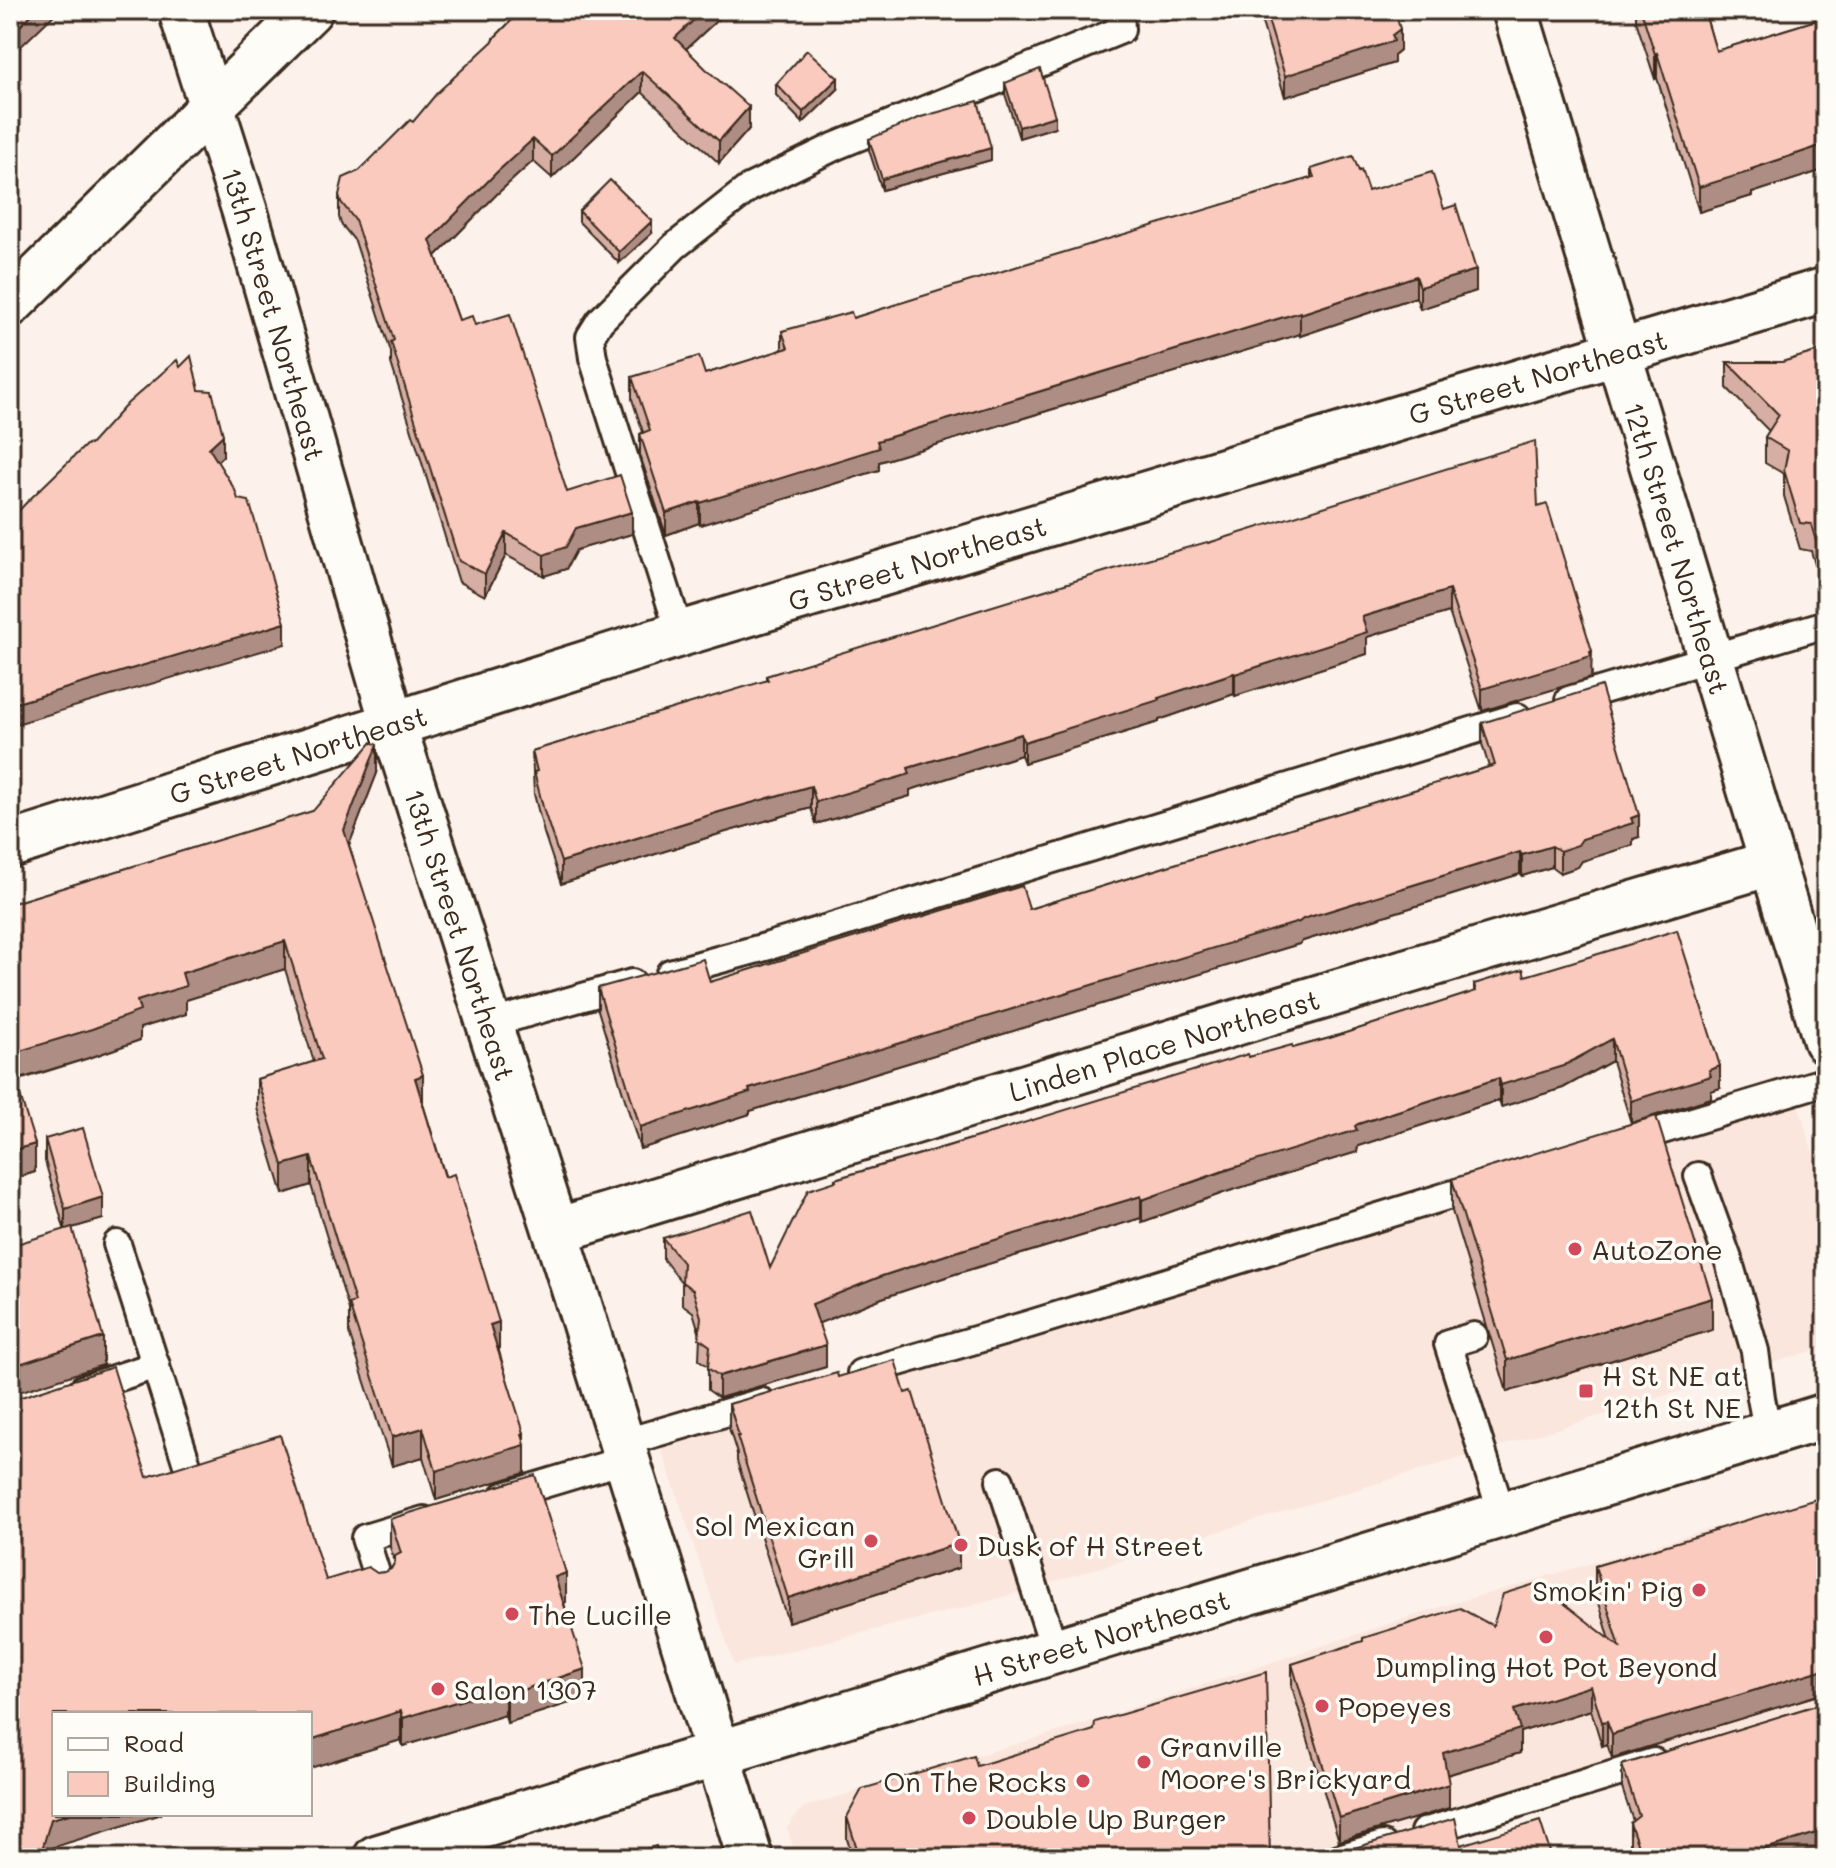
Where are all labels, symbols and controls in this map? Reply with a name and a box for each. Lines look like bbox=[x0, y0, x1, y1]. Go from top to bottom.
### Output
street label: 13th Street Northeast bbox=[214, 163, 334, 465]
street label: G Street Northeast bbox=[1404, 321, 1671, 432]
street label: 12th Street Northeast bbox=[1616, 398, 1738, 699]
street label: G Street Northeast bbox=[784, 507, 1051, 619]
street label: G Street Northeast bbox=[165, 697, 431, 812]
street label: 13th Street Northeast bbox=[397, 784, 524, 1085]
street label: Linden Place Northeast bbox=[1004, 980, 1324, 1109]
place label: AutoZone bbox=[1591, 1231, 1723, 1267]
marker: AutoZone bbox=[1566, 1240, 1584, 1258]
place label: H St NE at 12th St NE bbox=[1602, 1357, 1743, 1425]
marker: H St NE at 12th St NE bbox=[1577, 1382, 1595, 1400]
place label: Sol Mexican Grill bbox=[695, 1507, 855, 1575]
place label: Dusk of H Street bbox=[977, 1527, 1204, 1563]
marker: Sol Mexican Grill bbox=[862, 1532, 880, 1550]
marker: Dusk of H Street bbox=[952, 1536, 970, 1554]
place label: Smokin' Pig bbox=[1532, 1572, 1683, 1608]
street label: H Street Northeast bbox=[968, 1581, 1234, 1693]
marker: Smokin' Pig bbox=[1690, 1581, 1708, 1599]
place label: The Lucille bbox=[528, 1596, 672, 1632]
marker: The Lucille bbox=[503, 1605, 521, 1623]
marker: Dumpling Hot Pot Beyond bbox=[1537, 1628, 1555, 1646]
place label: Dumpling Hot Pot Beyond bbox=[1375, 1648, 1717, 1684]
place label: Salon 1307 bbox=[454, 1671, 597, 1707]
marker: Salon 1307 bbox=[429, 1680, 447, 1698]
place label: Popeyes bbox=[1338, 1688, 1452, 1724]
marker: Popeyes bbox=[1313, 1697, 1331, 1715]
legend bbox=[52, 1712, 312, 1816]
text: Road bbox=[124, 1727, 184, 1758]
place label: Granville Moore's Brickyard bbox=[1160, 1728, 1411, 1796]
marker: Granville Moore's Brickyard bbox=[1135, 1753, 1153, 1771]
place label: On The Rocks bbox=[883, 1763, 1067, 1799]
text: Building bbox=[124, 1767, 215, 1798]
marker: On The Rocks bbox=[1074, 1772, 1092, 1790]
place label: Double Up Burger bbox=[985, 1800, 1227, 1836]
marker: Double Up Burger bbox=[960, 1809, 978, 1827]

